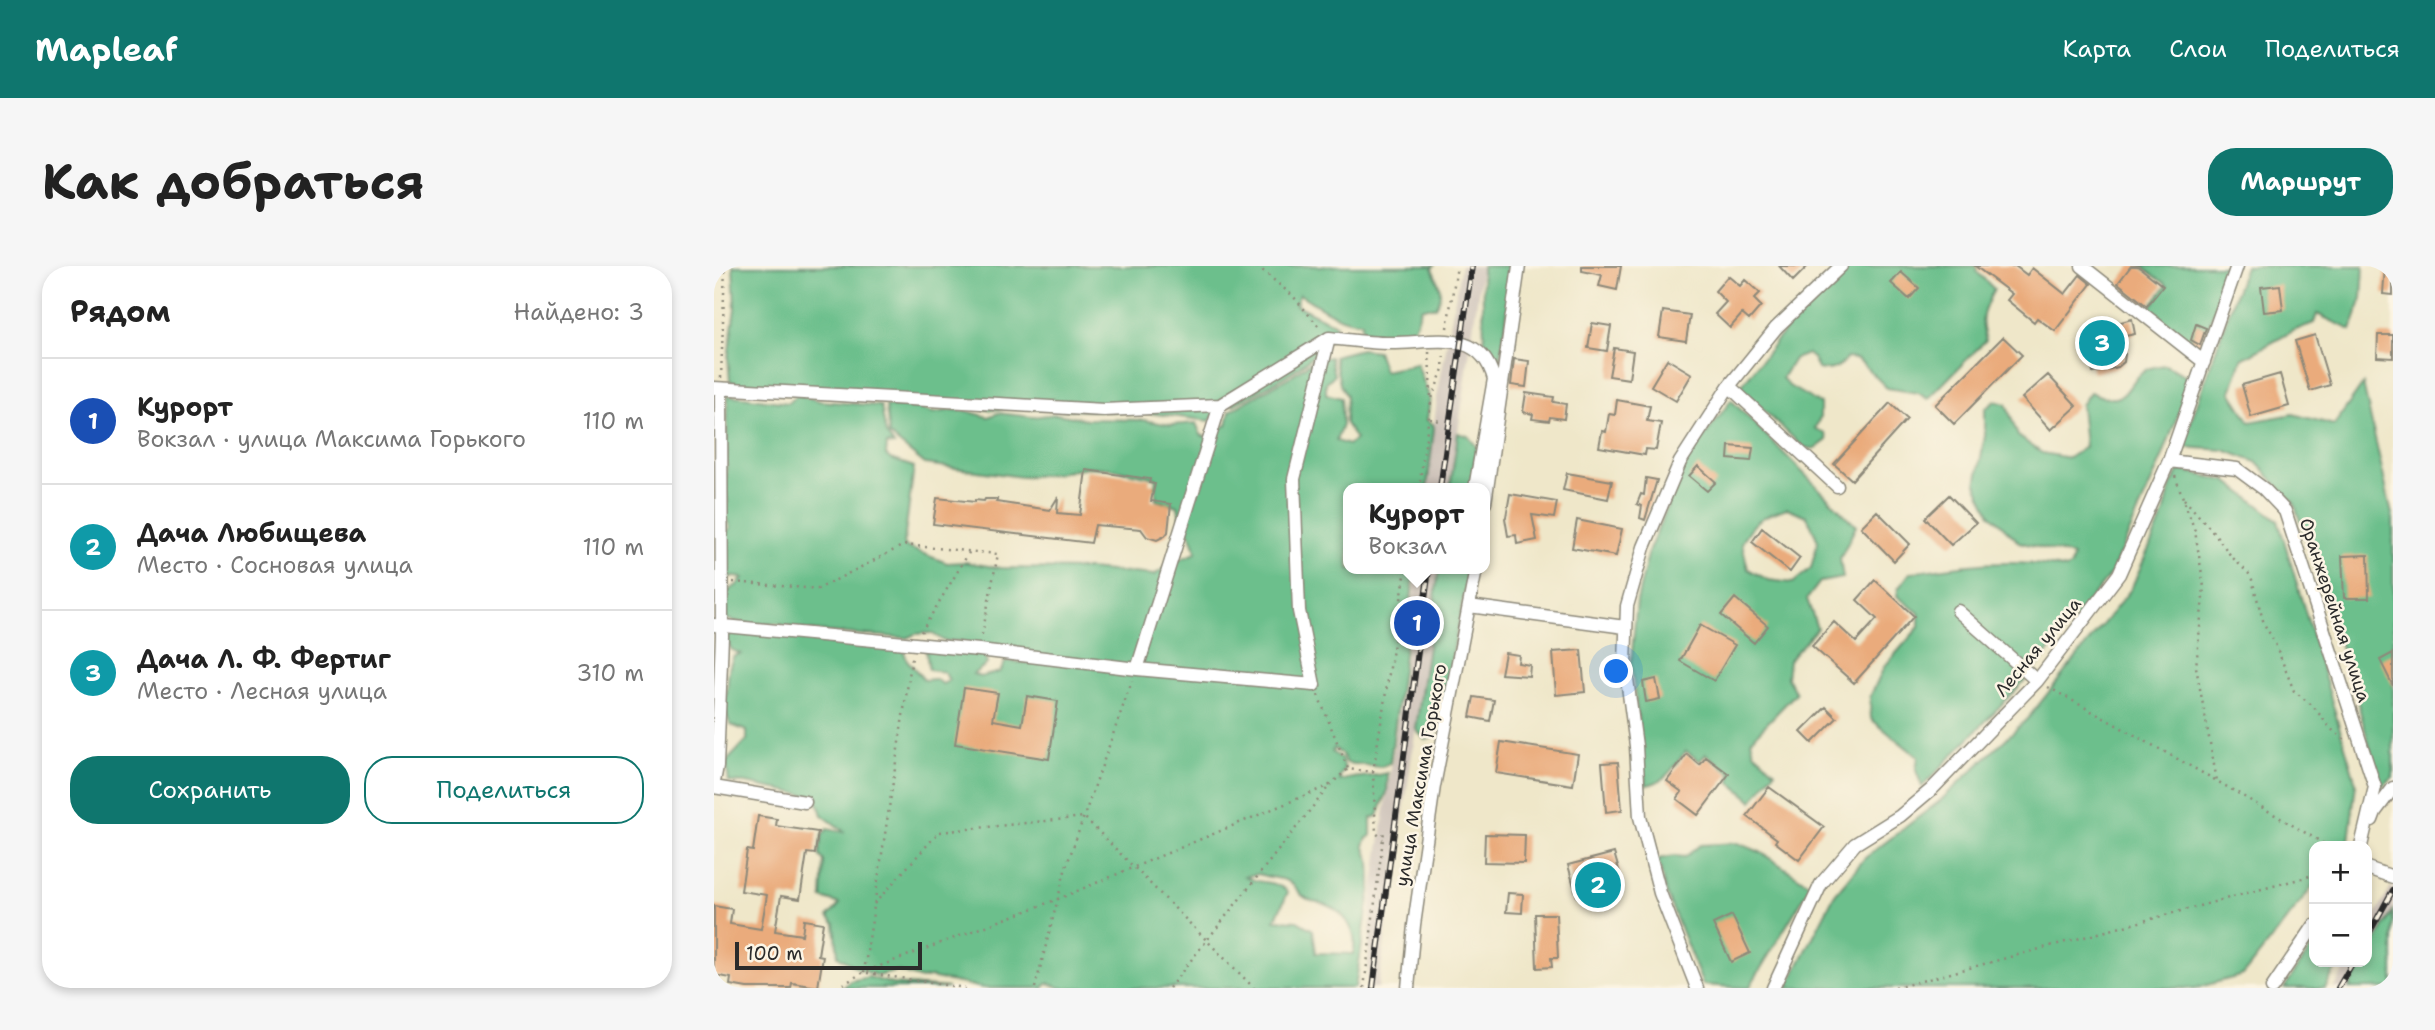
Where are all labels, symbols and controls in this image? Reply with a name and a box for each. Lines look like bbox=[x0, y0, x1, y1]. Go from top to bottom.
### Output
text: Mapleaf bbox=[35, 27, 178, 72]
text: Карта bbox=[2063, 33, 2131, 65]
text: Слои bbox=[2169, 33, 2227, 65]
text: Поделиться bbox=[2265, 33, 2400, 65]
button: Маршрут bbox=[2208, 148, 2393, 216]
text: Как добраться bbox=[42, 149, 424, 215]
text: Рядом bbox=[70, 291, 170, 332]
text: Найдено: 3 bbox=[514, 297, 644, 327]
pin: 3 bbox=[2079, 317, 2125, 369]
text: Курорт bbox=[137, 389, 233, 424]
text: 1 bbox=[88, 406, 98, 436]
text: 110 m bbox=[582, 406, 644, 436]
text: Вокзал · улица Максима Горького bbox=[137, 424, 526, 454]
popup bbox=[1343, 483, 1490, 574]
text: Курорт bbox=[1369, 496, 1464, 531]
text: Дача Любищева bbox=[137, 515, 366, 550]
street label: Оранжерейная улица bbox=[2294, 515, 2376, 705]
text: Вокзал bbox=[1369, 531, 1447, 561]
text: 2 bbox=[85, 532, 101, 562]
text: 110 m bbox=[582, 532, 644, 562]
text: Место · Сосновая улица bbox=[137, 550, 413, 580]
street label: Лесная улица bbox=[1989, 592, 2087, 702]
pin: 1 bbox=[1394, 597, 1440, 649]
text: Дача Л. Ф. Фертиг bbox=[137, 641, 391, 676]
your location bbox=[1599, 654, 1633, 688]
text: 3 bbox=[85, 658, 101, 688]
text: 310 m bbox=[576, 658, 644, 688]
street label: улица Максима Горького bbox=[1390, 662, 1452, 888]
text: Место · Лесная улица bbox=[137, 676, 387, 706]
button: Сохранить bbox=[70, 756, 350, 824]
button: Поделиться bbox=[364, 756, 644, 824]
map controls bbox=[2309, 841, 2372, 967]
button: + bbox=[2309, 841, 2372, 904]
pin: 2 bbox=[1575, 859, 1621, 911]
button: − bbox=[2309, 904, 2372, 967]
scale bar bbox=[735, 939, 922, 971]
text: 100 m bbox=[746, 941, 803, 966]

